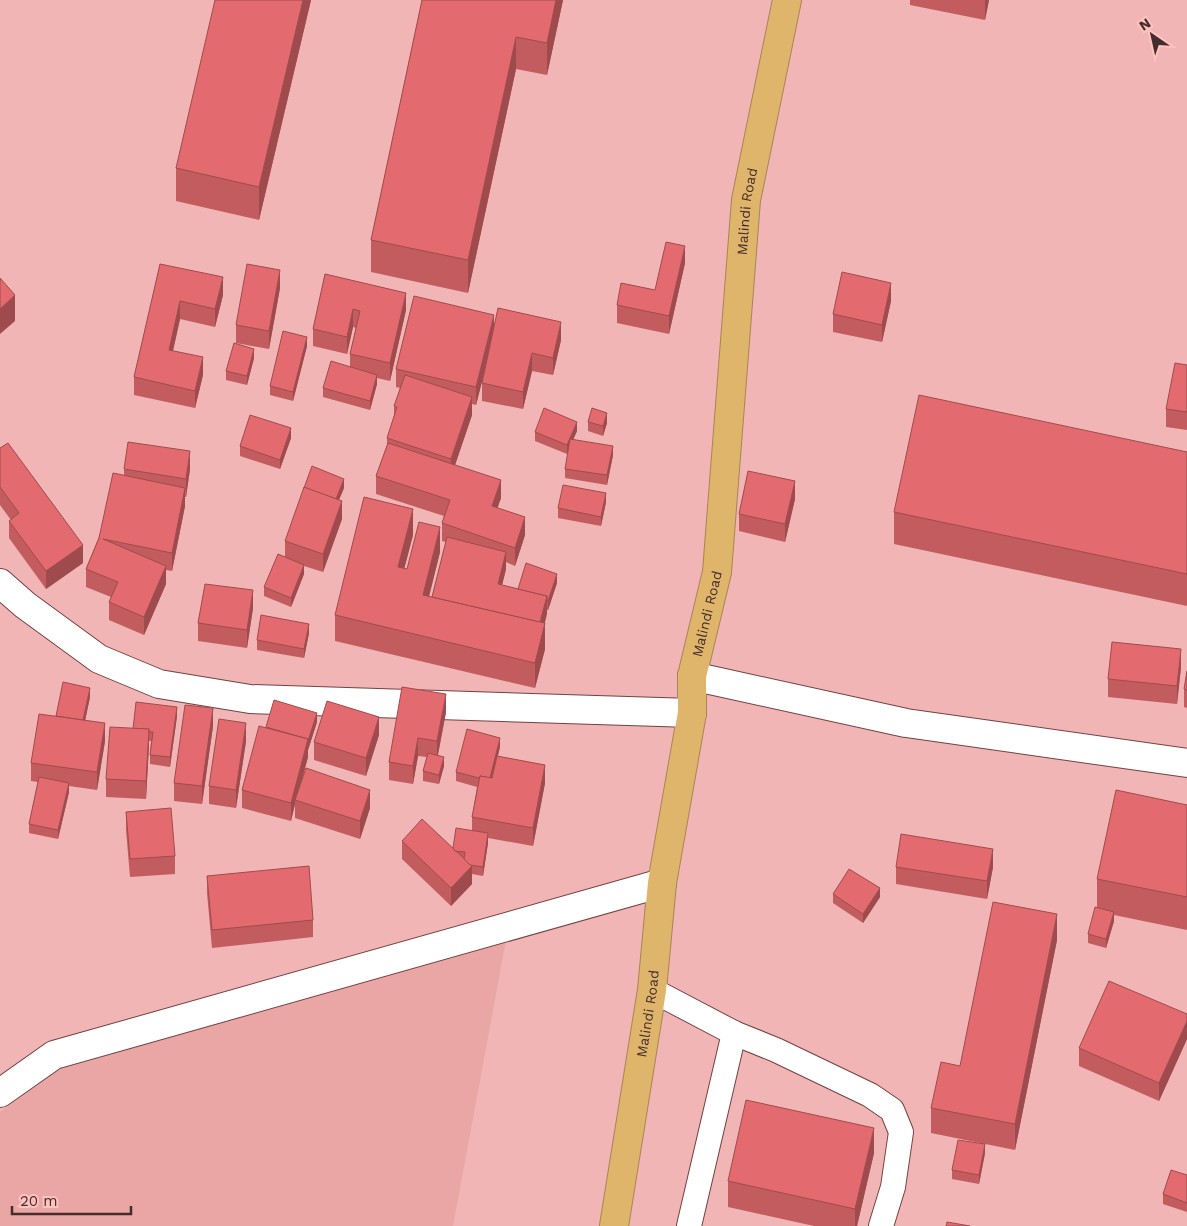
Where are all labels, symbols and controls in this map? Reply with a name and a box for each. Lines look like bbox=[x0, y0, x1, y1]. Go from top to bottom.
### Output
north arrow bbox=[1127, 10, 1177, 60]
text: N bbox=[1136, 15, 1154, 34]
street label: Malindi Road bbox=[734, 166, 760, 256]
street label: Malindi Road bbox=[689, 569, 725, 659]
street label: Malindi Road bbox=[633, 969, 662, 1058]
scale bar bbox=[12, 1184, 131, 1216]
text: 20 m bbox=[20, 1192, 58, 1210]

